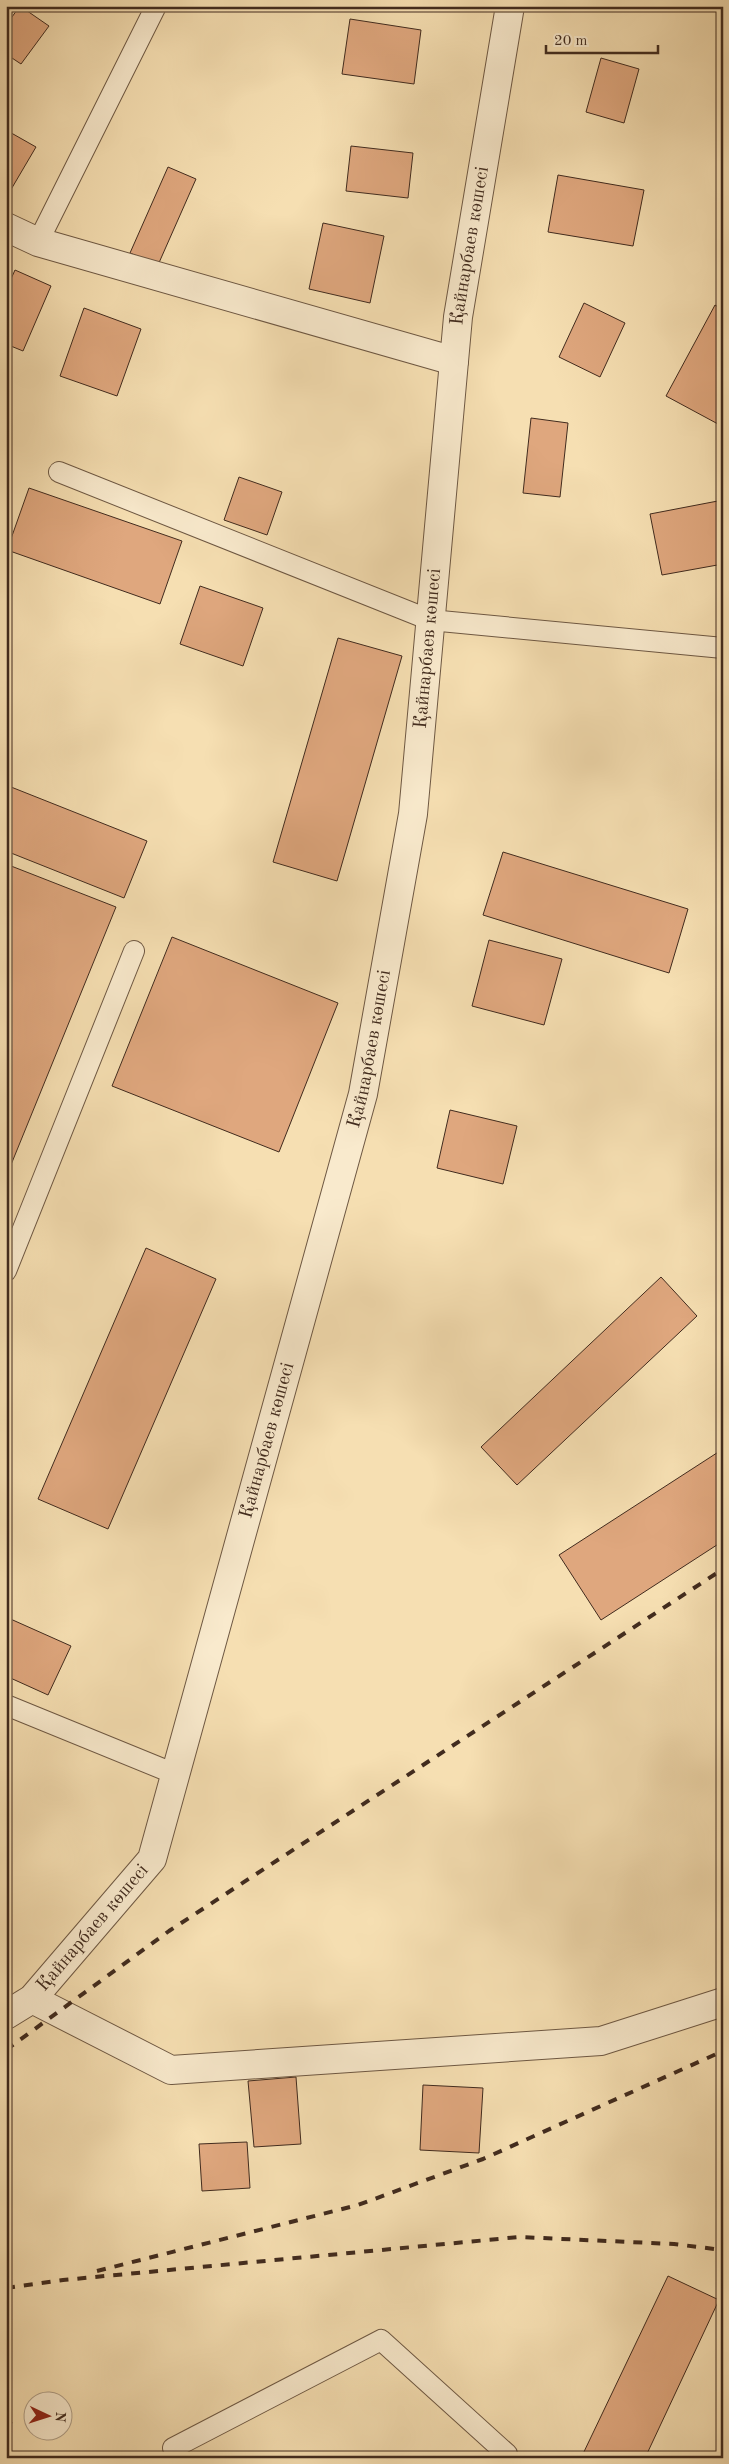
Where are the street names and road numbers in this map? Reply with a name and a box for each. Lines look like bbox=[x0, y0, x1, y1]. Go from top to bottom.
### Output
street label: Қайнарбаев көшесі bbox=[448, 165, 493, 326]
street label: Қайнарбаев көшесі bbox=[411, 568, 445, 730]
street label: Қайнарбаев көшесі bbox=[345, 968, 394, 1130]
street label: Қайнарбаев көшесі bbox=[237, 1361, 298, 1521]
street label: Қайнарбаев көшесі bbox=[33, 1861, 152, 1995]

